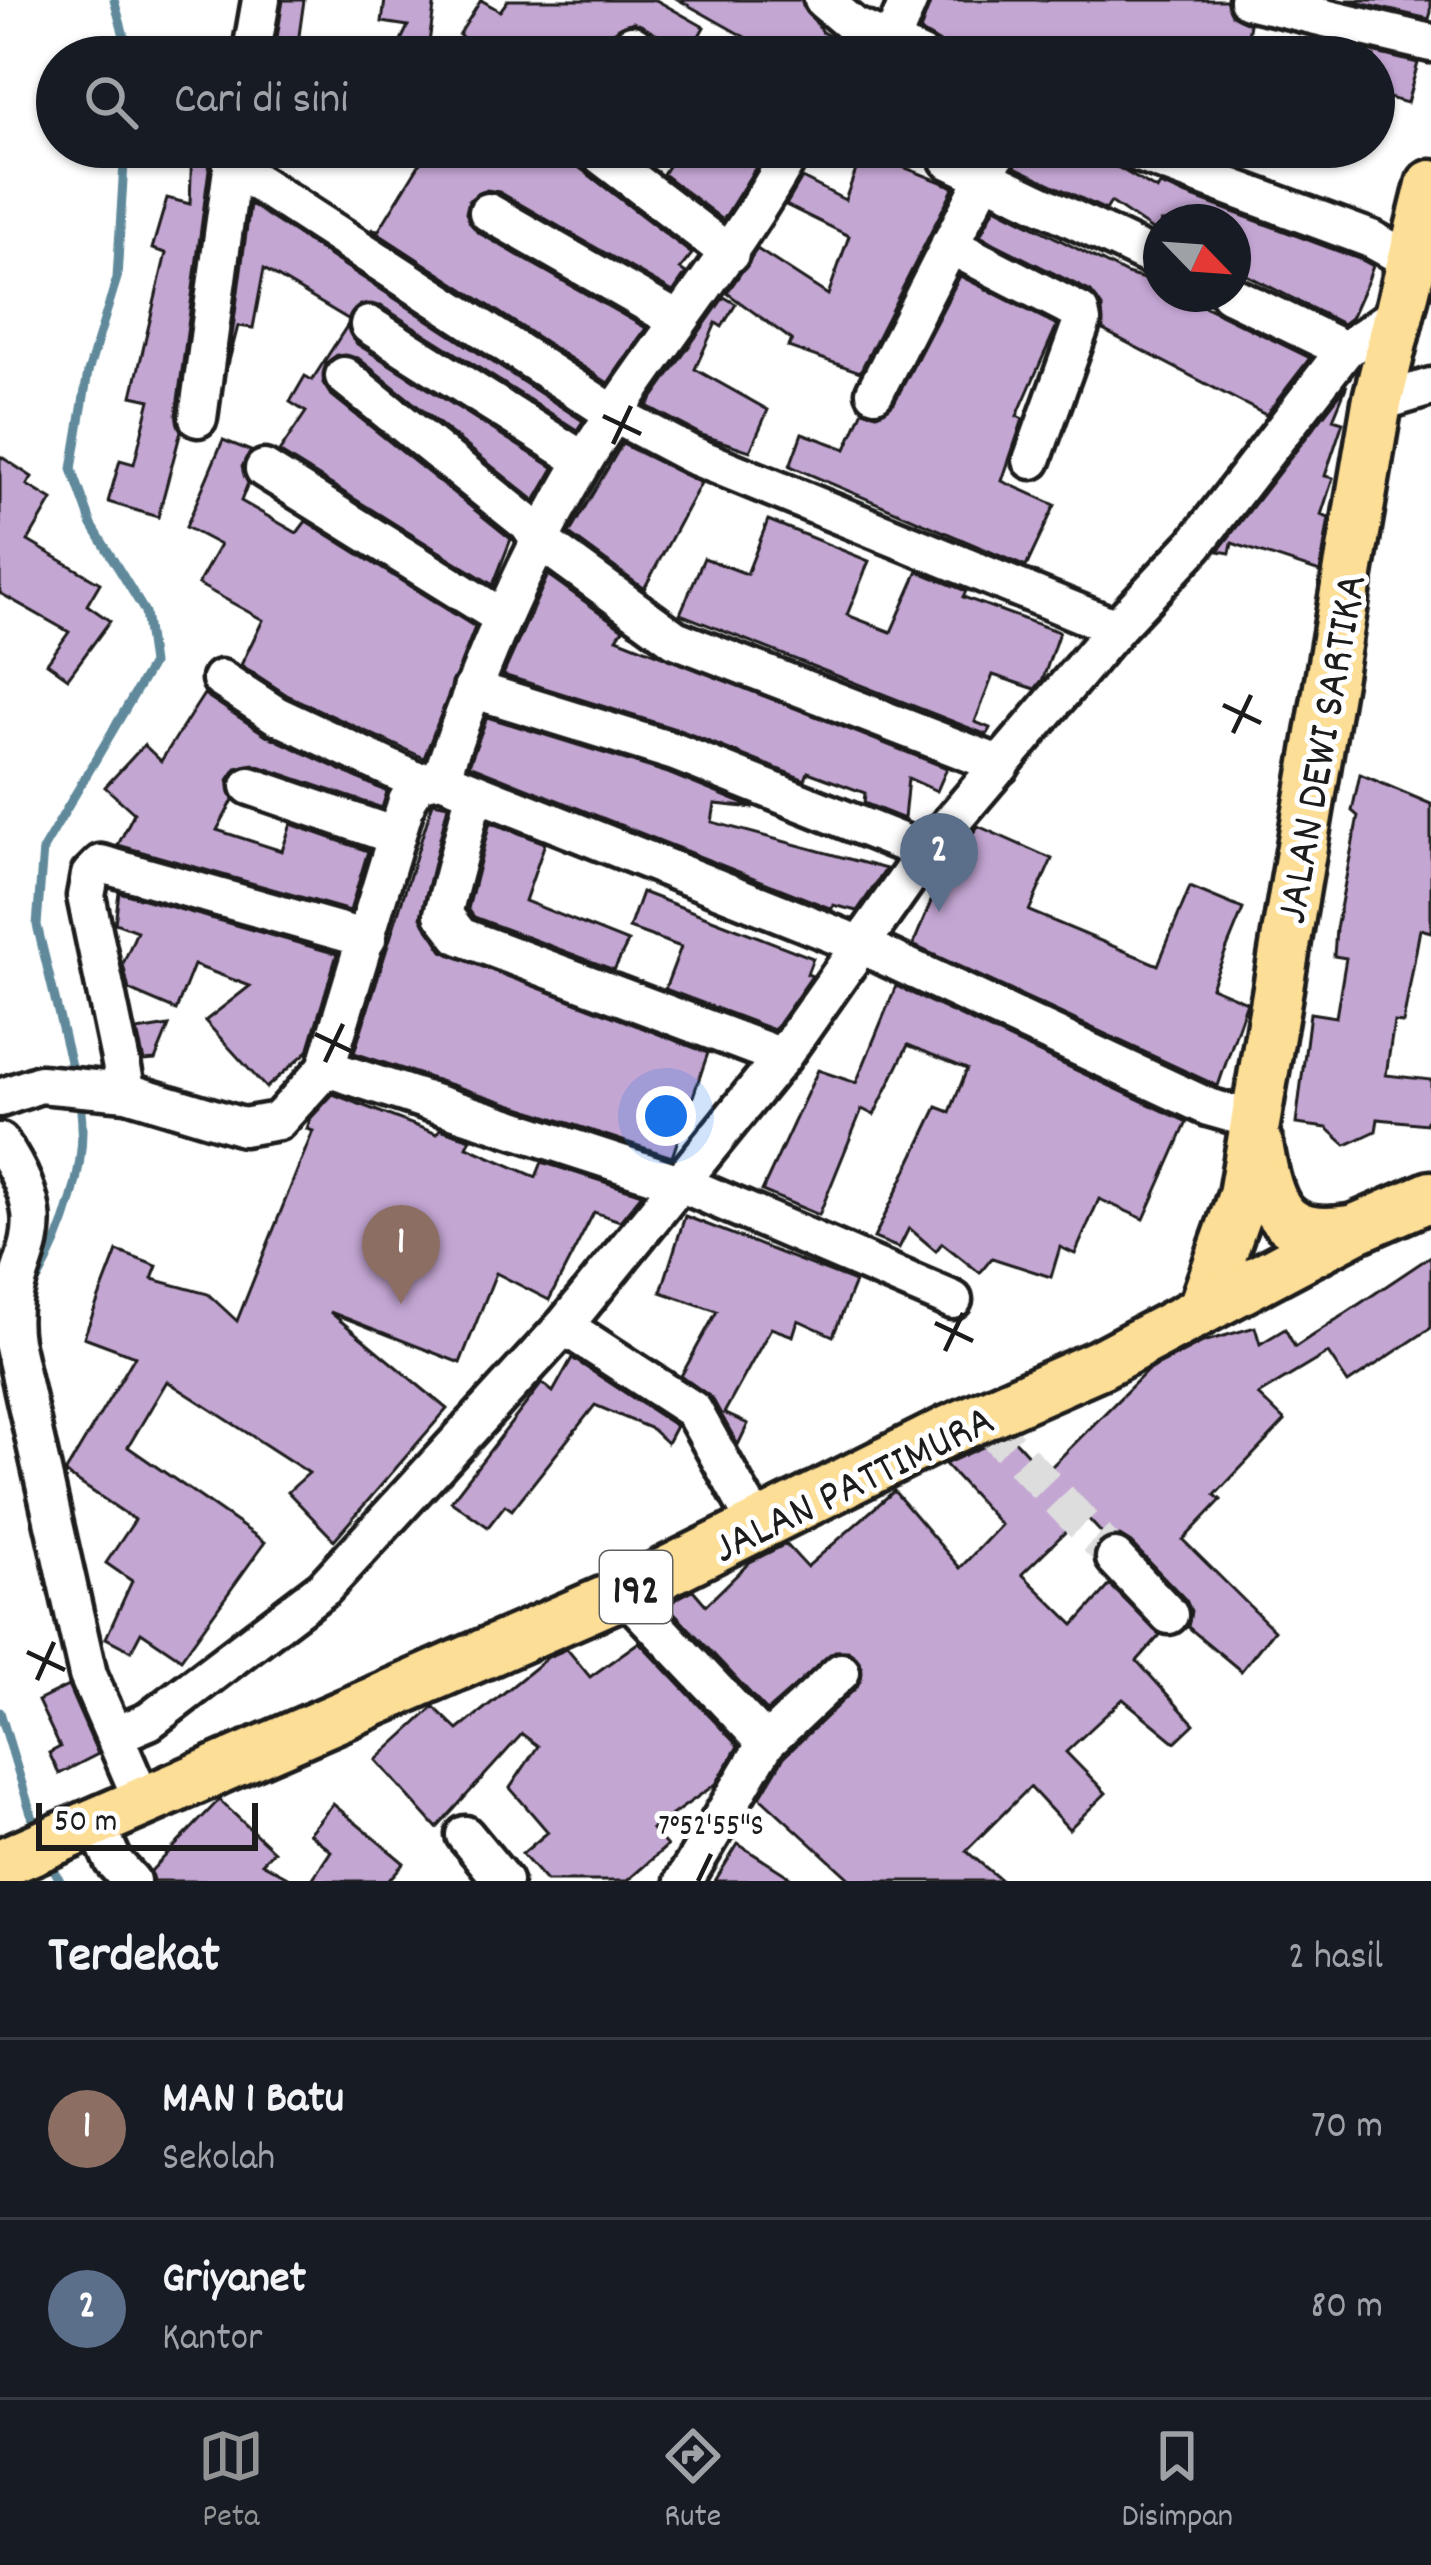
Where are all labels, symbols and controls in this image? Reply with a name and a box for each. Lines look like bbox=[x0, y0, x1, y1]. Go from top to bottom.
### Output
search box bbox=[36, 36, 1395, 168]
icon: search bbox=[78, 69, 144, 135]
text: Cari di sini bbox=[174, 70, 348, 134]
north arrow bbox=[1143, 204, 1251, 312]
street label: JALAN DEWI SARTIKA bbox=[1263, 569, 1387, 929]
pin: 2 bbox=[900, 813, 978, 912]
your location bbox=[636, 1086, 696, 1146]
pin: 1 bbox=[362, 1205, 440, 1304]
street label: JALAN PATTIMURA bbox=[704, 1391, 1007, 1583]
road number: 192 bbox=[600, 1551, 672, 1623]
scale bar bbox=[36, 1797, 258, 1850]
text: 50 m bbox=[54, 1800, 118, 1847]
text: 7°52'55"S bbox=[658, 1807, 764, 1850]
text: Terdekat bbox=[48, 1923, 220, 1995]
text: 2 hasil bbox=[1288, 1932, 1383, 1987]
text: MAN 1 Batu bbox=[162, 2069, 344, 2133]
text: 1 bbox=[83, 2101, 91, 2156]
text: 70 m bbox=[1311, 2101, 1383, 2156]
text: Sekolah bbox=[162, 2133, 275, 2188]
text: Griyanet bbox=[162, 2249, 306, 2313]
text: 2 bbox=[78, 2281, 96, 2336]
text: 80 m bbox=[1310, 2281, 1383, 2336]
text: Kantor bbox=[162, 2313, 263, 2368]
tab: Peta bbox=[198, 2423, 264, 2542]
tab: Rute bbox=[660, 2423, 726, 2542]
tab: Disimpan bbox=[1121, 2423, 1233, 2542]

